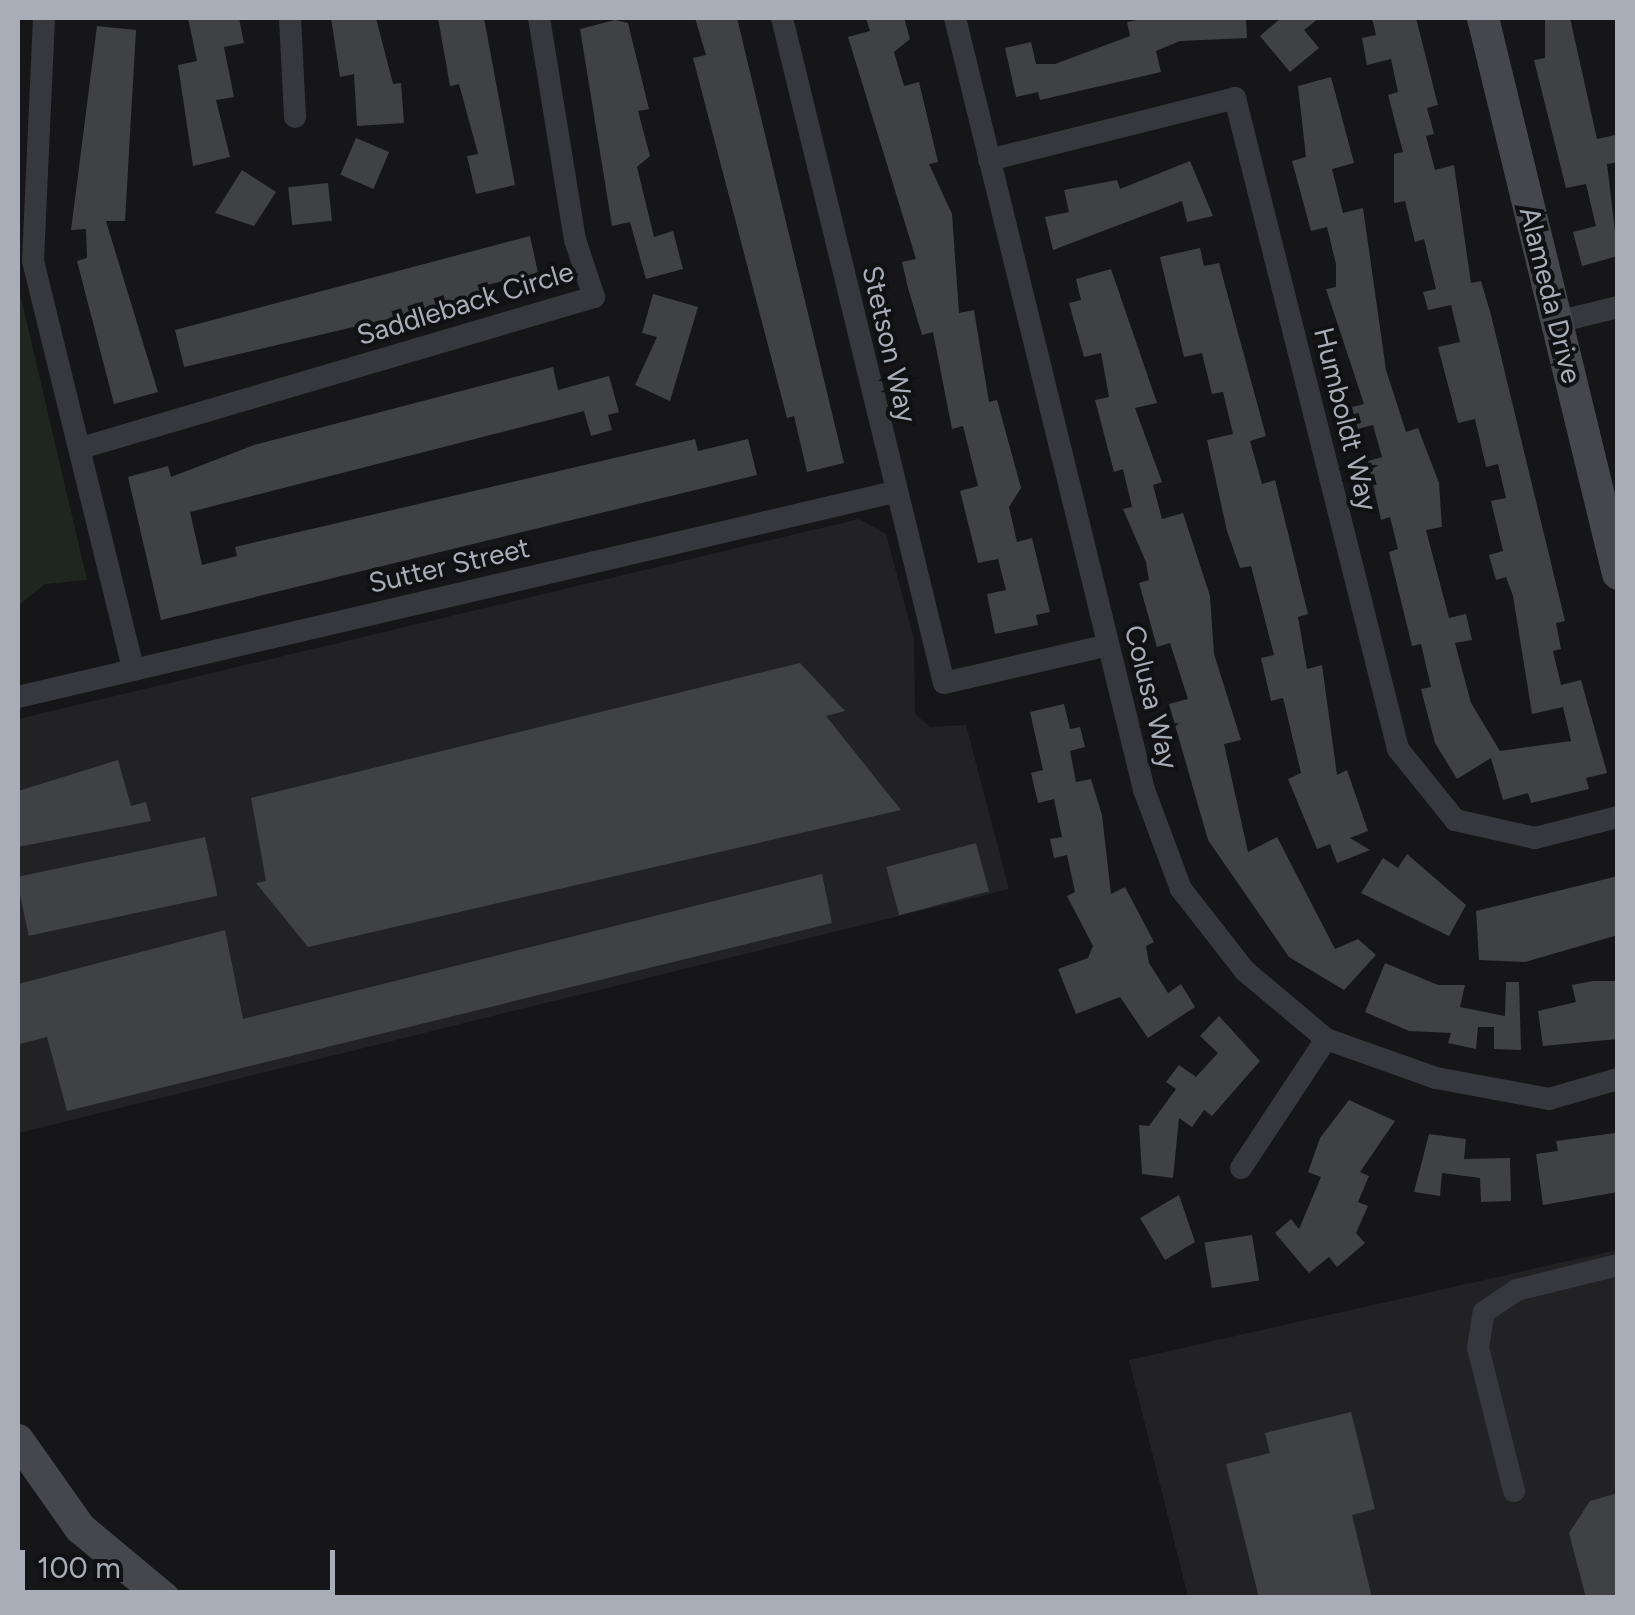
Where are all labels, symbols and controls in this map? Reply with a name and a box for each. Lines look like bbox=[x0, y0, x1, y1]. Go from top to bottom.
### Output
street label: Alameda Drive bbox=[1513, 203, 1589, 387]
street label: Saddleback Circle bbox=[353, 254, 577, 352]
street label: Stetson Way bbox=[856, 262, 924, 426]
street label: Humboldt Way bbox=[1307, 324, 1385, 514]
street label: Sutter Street bbox=[365, 530, 533, 600]
street label: Colusa Way bbox=[1118, 622, 1186, 772]
scale bar bbox=[25, 1530, 340, 1592]
text: 100 m bbox=[37, 1549, 121, 1586]

